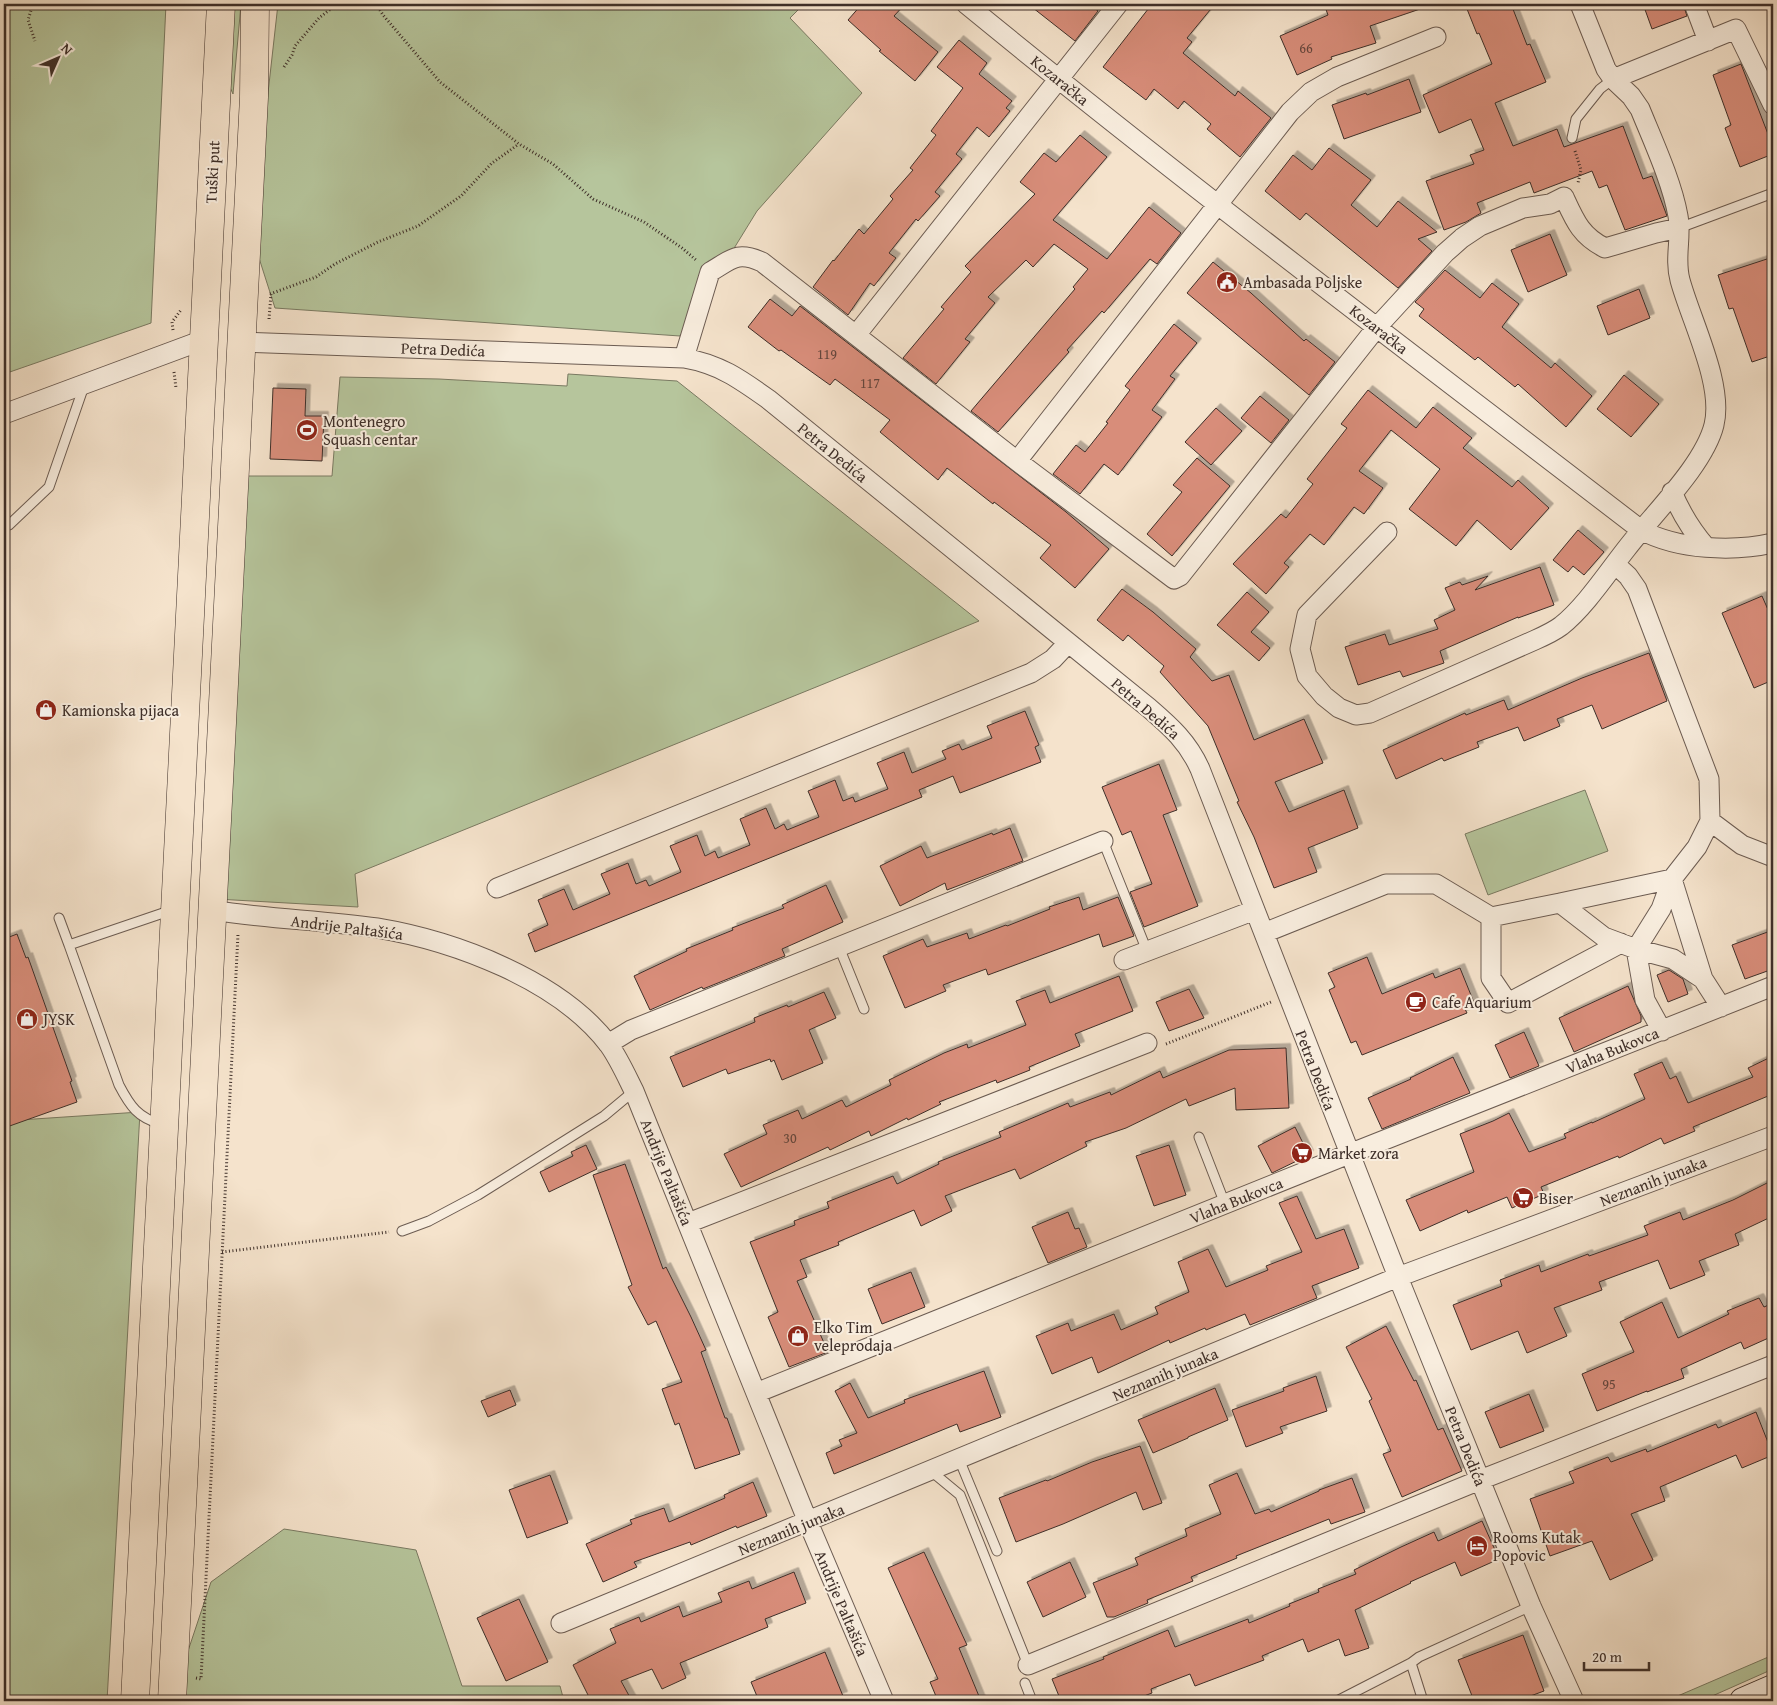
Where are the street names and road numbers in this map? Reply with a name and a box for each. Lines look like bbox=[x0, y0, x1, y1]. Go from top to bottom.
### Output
street label: Kozaračka bbox=[1026, 49, 1095, 111]
street label: Tuški put bbox=[198, 140, 226, 204]
street label: Kozaračka bbox=[1344, 298, 1414, 360]
street label: Petra Dedića bbox=[401, 336, 486, 362]
street label: Petra Dedića bbox=[793, 416, 874, 488]
street label: Petra Dedića bbox=[1106, 671, 1186, 745]
street label: Andrije Paltašića bbox=[289, 908, 405, 946]
street label: Vlaha Bukovca bbox=[1562, 1020, 1663, 1080]
street label: Petra Dedića bbox=[1290, 1026, 1342, 1114]
street label: Andrije Paltašića bbox=[635, 1115, 699, 1229]
street label: Neznanih junaka bbox=[1596, 1149, 1710, 1212]
street label: Vlaha Bukovca bbox=[1186, 1170, 1287, 1230]
street label: Neznanih junaka bbox=[1108, 1341, 1222, 1407]
street label: Petra Dedića bbox=[1439, 1402, 1493, 1490]
street label: Neznanih junaka bbox=[734, 1497, 848, 1561]
street label: Andrije Paltašića bbox=[809, 1546, 875, 1660]

